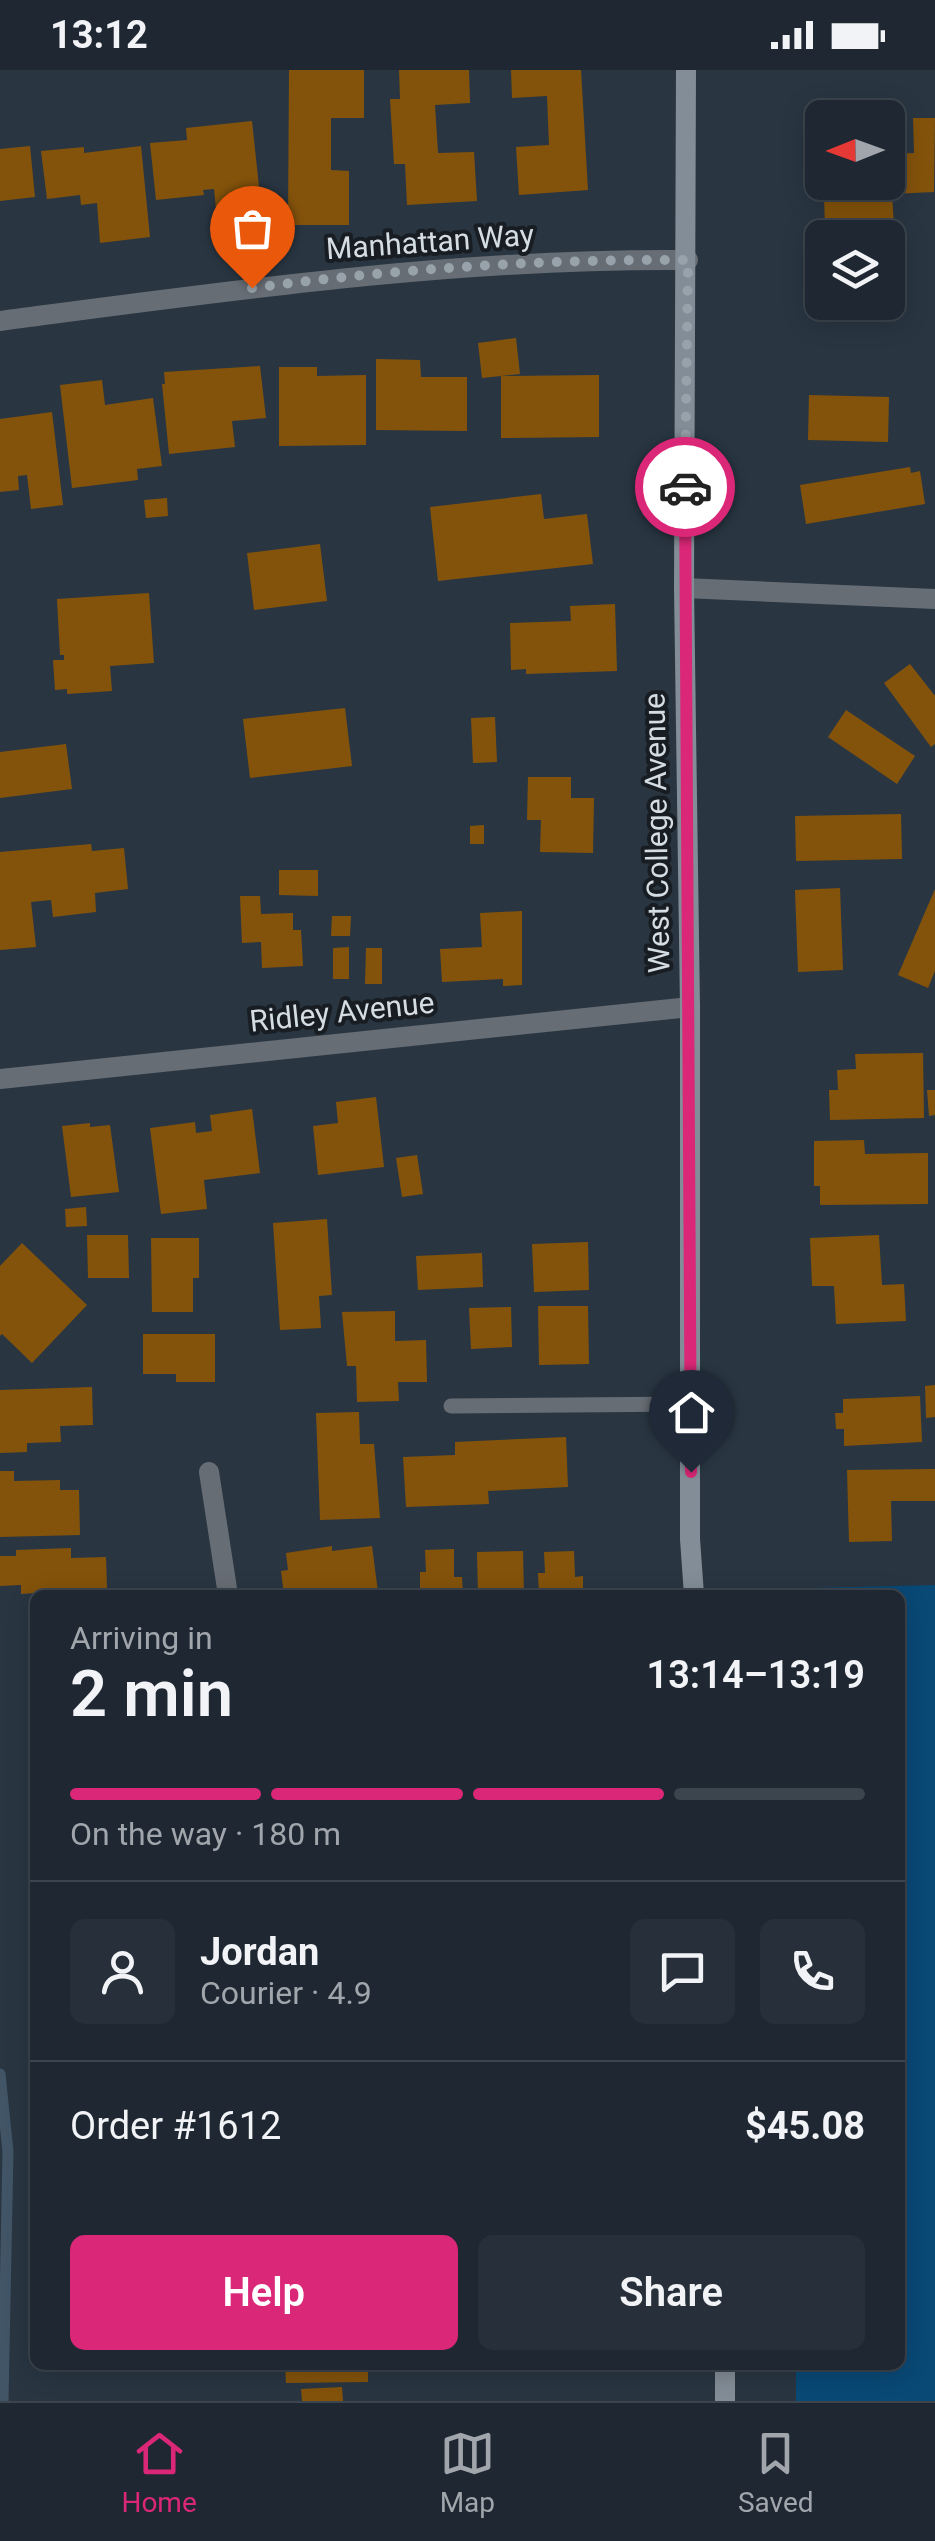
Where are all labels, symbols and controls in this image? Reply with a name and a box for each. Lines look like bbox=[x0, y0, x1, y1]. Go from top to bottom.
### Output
text: 13:12 bbox=[50, 13, 148, 57]
north arrow bbox=[805, 100, 905, 200]
map controls bbox=[805, 100, 905, 320]
pin bbox=[210, 186, 295, 289]
icon: bag bbox=[225, 201, 280, 256]
street label: Manhattan Way bbox=[325, 217, 535, 266]
button: layers bbox=[805, 220, 905, 320]
courier bbox=[635, 437, 735, 537]
icon: car bbox=[658, 460, 713, 515]
street label: West College Avenue bbox=[637, 693, 676, 973]
street label: Ridley Avenue bbox=[248, 984, 436, 1039]
pin bbox=[649, 1370, 734, 1473]
icon: home bbox=[664, 1385, 719, 1440]
text: Arriving in bbox=[70, 1619, 213, 1657]
text: 13:14–13:19 bbox=[646, 1653, 865, 1697]
text: 2 min bbox=[70, 1656, 233, 1732]
text: On the way · 180 m bbox=[70, 1815, 341, 1853]
button: person bbox=[70, 1919, 175, 2024]
button: chat bbox=[630, 1919, 735, 2024]
button: phone bbox=[760, 1919, 865, 2024]
text: Jordan bbox=[200, 1930, 319, 1974]
text: Courier · 4.9 bbox=[200, 1974, 372, 2012]
text: Order #1612 bbox=[70, 2104, 281, 2148]
text: $45.08 bbox=[745, 2104, 865, 2148]
button: Help bbox=[70, 2235, 458, 2350]
button: Share bbox=[478, 2235, 865, 2350]
tab: Home bbox=[121, 2426, 197, 2519]
tab: Map bbox=[440, 2426, 495, 2519]
tab: Saved bbox=[738, 2426, 814, 2519]

